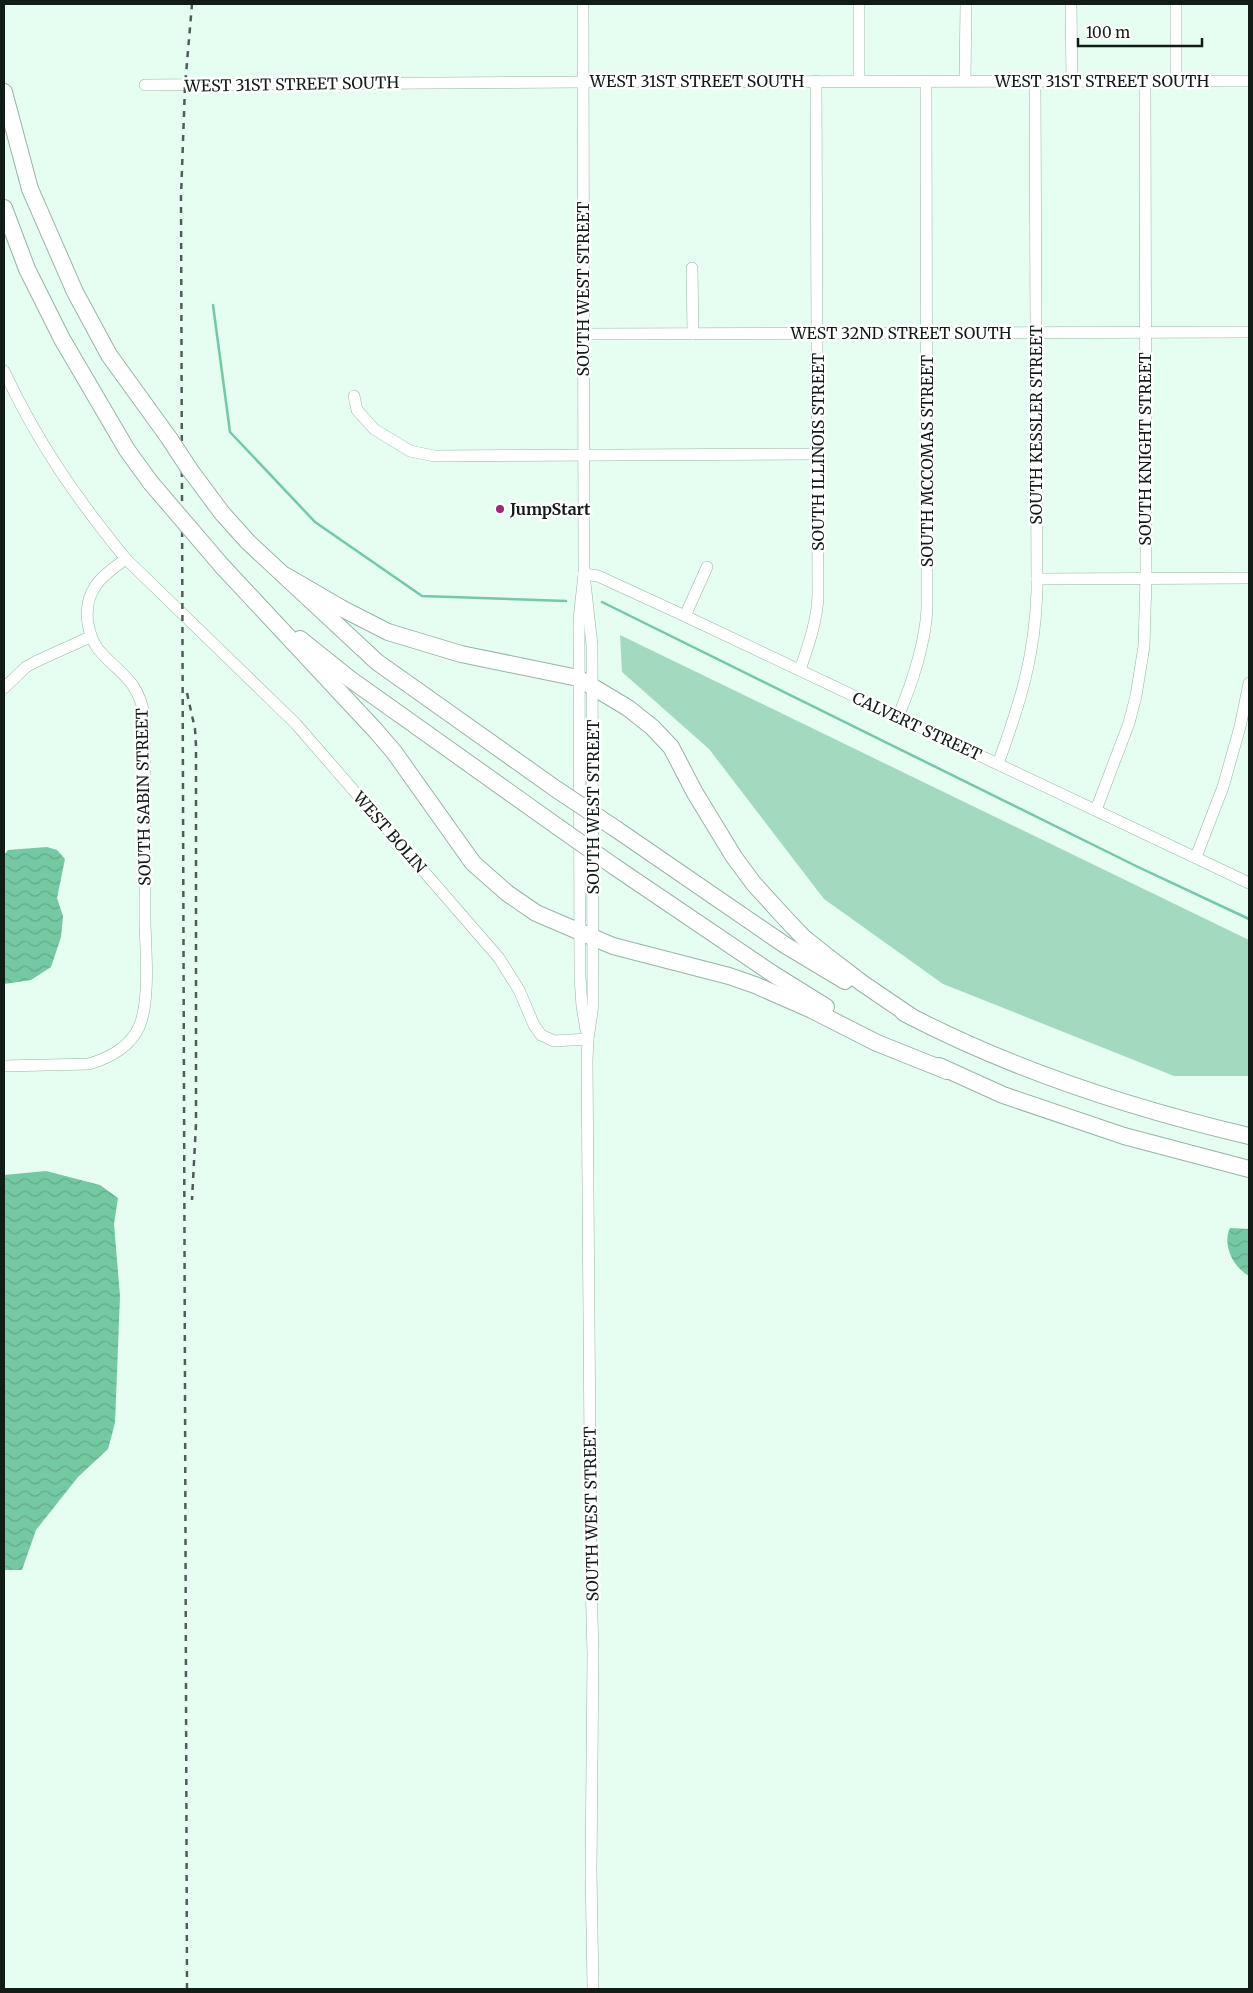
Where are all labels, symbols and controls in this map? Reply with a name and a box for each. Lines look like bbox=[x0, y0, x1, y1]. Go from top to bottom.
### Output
scale bar bbox=[1078, 15, 1202, 47]
text: 100 m bbox=[1086, 23, 1130, 42]
street label: WEST 31ST STREET SOUTH bbox=[589, 71, 804, 91]
street label: WEST 31ST STREET SOUTH bbox=[994, 71, 1209, 91]
street label: WEST 31ST STREET SOUTH bbox=[184, 72, 400, 96]
street label: SOUTH WEST STREET bbox=[573, 202, 593, 376]
street label: WEST 32ND STREET SOUTH bbox=[789, 323, 1012, 343]
street label: SOUTH KESSLER STREET bbox=[1026, 325, 1046, 525]
street label: SOUTH KNIGHT STREET bbox=[1135, 352, 1155, 546]
street label: SOUTH ILLINOIS STREET bbox=[808, 353, 828, 551]
street label: SOUTH MCCOMAS STREET bbox=[917, 355, 937, 567]
place label: JumpStart bbox=[509, 499, 591, 519]
marker: JumpStart bbox=[494, 503, 506, 515]
street label: CALVERT STREET bbox=[849, 687, 985, 765]
street label: SOUTH SABIN STREET bbox=[131, 708, 155, 886]
street label: SOUTH WEST STREET bbox=[583, 720, 603, 894]
street label: WEST BOLIN bbox=[349, 786, 431, 877]
street label: SOUTH WEST STREET bbox=[579, 1426, 603, 1602]

